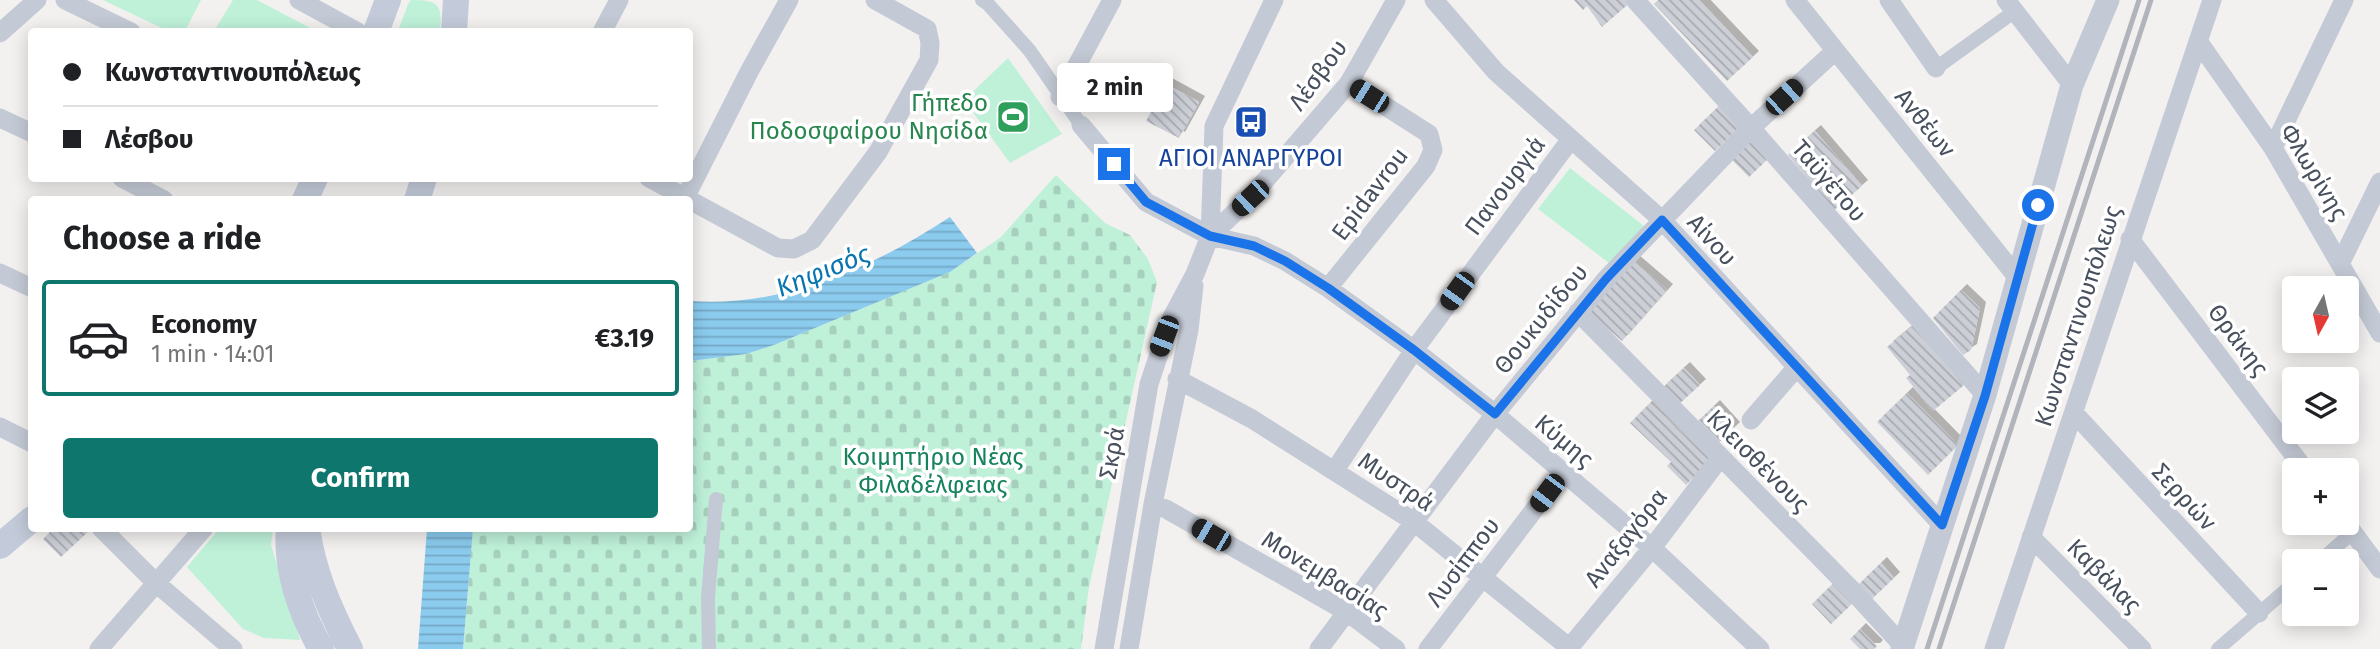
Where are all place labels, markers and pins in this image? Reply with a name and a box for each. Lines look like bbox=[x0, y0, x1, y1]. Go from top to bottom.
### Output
place label: Γήπεδο Ποδοσφαίρου Νησίδα bbox=[749, 89, 988, 145]
sports icon: Γήπεδο Ποδοσφαίρου Νησίδα bbox=[994, 98, 1032, 136]
bus stop icon: ΑΓΙΟΙ ΑΝΑΡΓΥΡΟΙ bbox=[1232, 103, 1270, 141]
place label: ΑΓΙΟΙ ΑΝΑΡΓΥΡΟΙ bbox=[1159, 144, 1343, 172]

